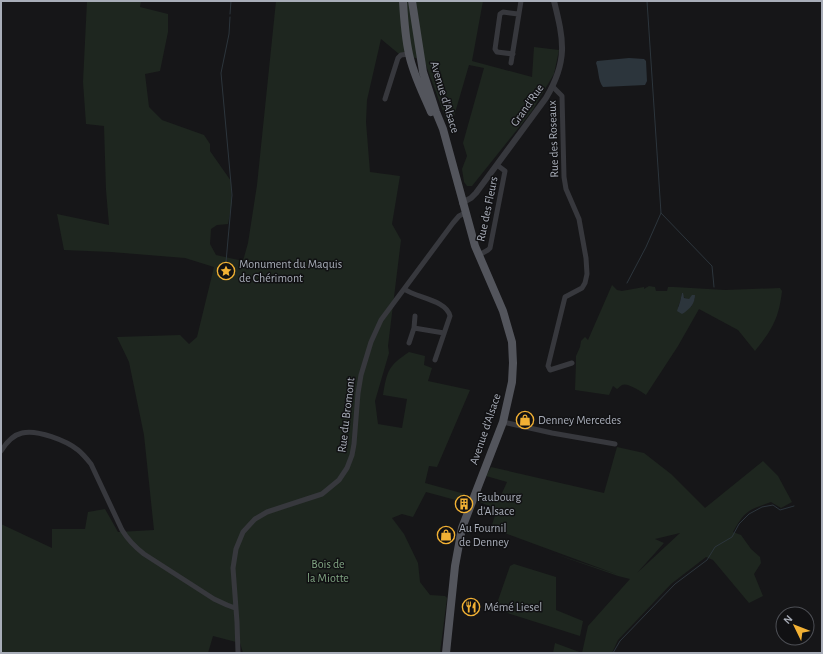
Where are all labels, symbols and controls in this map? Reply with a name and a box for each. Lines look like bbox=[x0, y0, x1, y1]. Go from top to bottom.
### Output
street label: Avenue d'Alsace bbox=[428, 60, 462, 134]
street label: Grand'Rue bbox=[508, 82, 546, 128]
street label: Rue des Roseaux bbox=[546, 100, 560, 178]
street label: Rue des Fleurs bbox=[474, 175, 500, 243]
place label: Monument du Maquis de Chérimont bbox=[239, 258, 342, 284]
place icon: Monument du Maquis de Chérimont bbox=[216, 261, 236, 281]
street label: Rue du Bromont bbox=[335, 377, 357, 453]
street label: Avenue d'Alsace bbox=[467, 392, 503, 466]
shop icon: Denney Mercedes bbox=[515, 410, 535, 430]
place label: Denney Mercedes bbox=[538, 414, 621, 427]
place label: Faubourg d'Alsace bbox=[477, 491, 521, 517]
building icon: Faubourg d'Alsace bbox=[454, 494, 474, 514]
place label: Au Fournil de Denney bbox=[459, 522, 509, 549]
shop icon: Au Fournil de Denney bbox=[436, 525, 456, 545]
park label: Bois de la Miotte bbox=[307, 558, 349, 584]
restaurant icon: Mémé Liesel bbox=[461, 597, 481, 617]
place label: Mémé Liesel bbox=[484, 601, 542, 613]
north arrow bbox=[775, 606, 815, 646]
text: N bbox=[781, 613, 795, 626]

